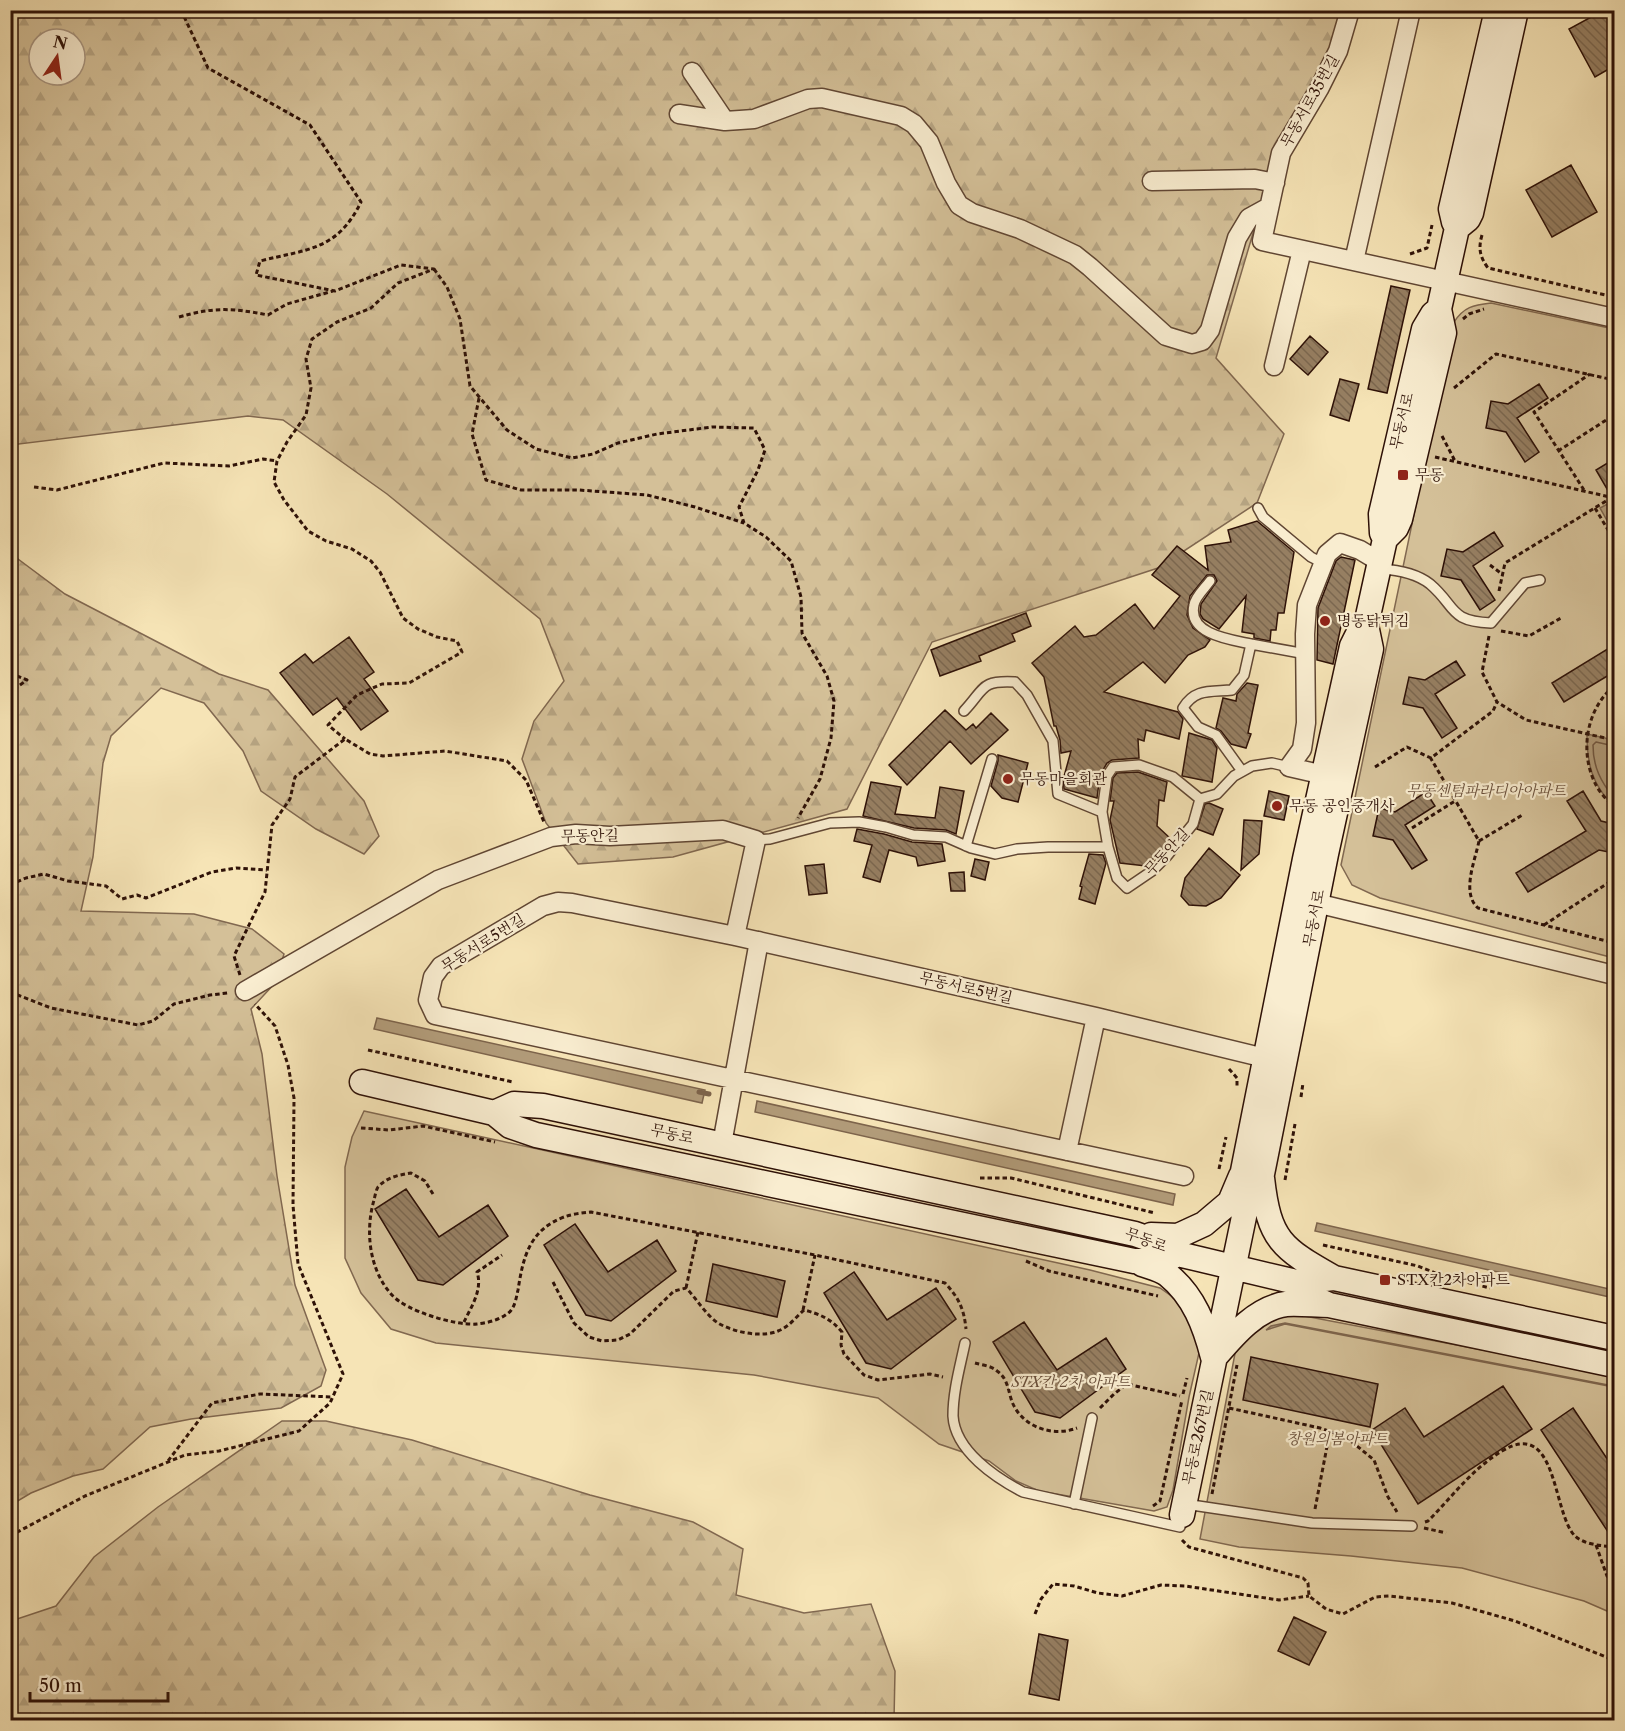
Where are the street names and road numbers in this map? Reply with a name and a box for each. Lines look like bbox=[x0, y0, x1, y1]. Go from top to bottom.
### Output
street label: 무동서로35번길 bbox=[1276, 51, 1343, 151]
street label: 무동서로 bbox=[1386, 390, 1417, 451]
street label: 무동안길 bbox=[1140, 824, 1193, 879]
street label: 무동안길 bbox=[561, 825, 619, 846]
street label: 무동서로 bbox=[1299, 887, 1328, 948]
street label: 무동서로5번길 bbox=[437, 909, 528, 976]
street label: 무동서로5번길 bbox=[918, 968, 1015, 1007]
street label: 무동로 bbox=[649, 1120, 696, 1147]
street label: 무동로 bbox=[1122, 1223, 1170, 1256]
street label: 무동로267번길 bbox=[1178, 1387, 1217, 1486]

